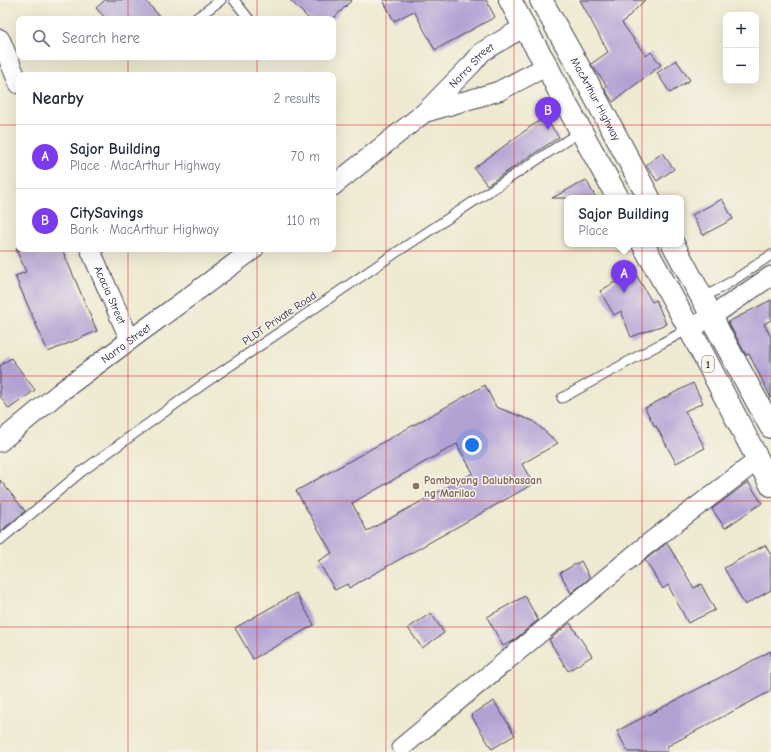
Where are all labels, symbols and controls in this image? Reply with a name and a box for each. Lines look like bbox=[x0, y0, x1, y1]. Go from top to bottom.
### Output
map controls bbox=[723, 12, 759, 84]
button: + bbox=[723, 12, 759, 48]
search box bbox=[16, 16, 336, 60]
icon: search bbox=[30, 27, 52, 49]
text: Search here bbox=[62, 29, 140, 47]
street label: Narra Street bbox=[446, 40, 497, 91]
button: − bbox=[723, 48, 759, 84]
street label: MacArthur Highway bbox=[568, 55, 623, 143]
text: Nearby bbox=[32, 89, 83, 108]
text: 2 results bbox=[273, 91, 320, 106]
pin: B bbox=[535, 97, 561, 130]
text: Sajor Building bbox=[70, 140, 161, 158]
text: A bbox=[41, 149, 49, 164]
text: 70 m bbox=[291, 149, 320, 164]
text: Place · MacArthur Highway bbox=[70, 158, 220, 173]
popup bbox=[564, 195, 684, 247]
text: CitySavings bbox=[70, 204, 143, 222]
text: Sajor Building bbox=[579, 205, 669, 223]
text: B bbox=[41, 213, 49, 228]
text: 110 m bbox=[287, 213, 320, 228]
text: Bank · MacArthur Highway bbox=[70, 222, 219, 237]
text: Place bbox=[579, 223, 608, 238]
pin: A bbox=[611, 260, 637, 293]
street label: Acacia Street bbox=[91, 264, 128, 327]
street label: PLDT Private Road bbox=[240, 289, 319, 348]
street label: Narra Street bbox=[99, 321, 154, 366]
road number: 1 bbox=[702, 356, 714, 372]
your location bbox=[462, 435, 482, 455]
place label: Pambayang Dalubhasaan ng Marilao bbox=[424, 474, 542, 500]
marker: Pambayang Dalubhasaan ng Marilao bbox=[411, 481, 421, 491]

